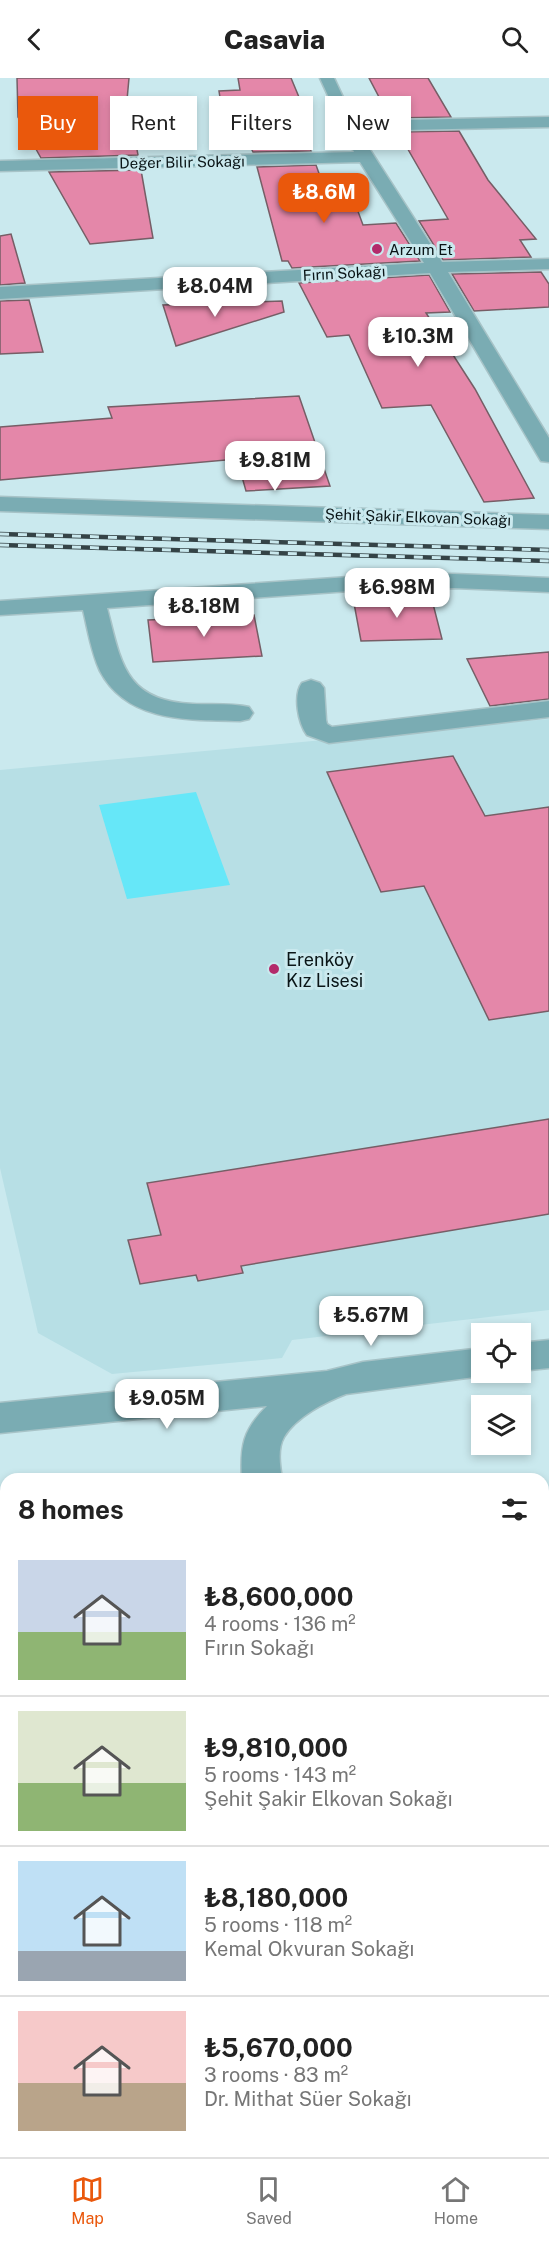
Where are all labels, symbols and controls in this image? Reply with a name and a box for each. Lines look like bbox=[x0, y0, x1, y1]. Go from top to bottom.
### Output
icon: back bbox=[18, 23, 51, 56]
text: Casavia bbox=[224, 23, 325, 55]
icon: search bbox=[498, 23, 531, 56]
chip: Buy bbox=[18, 96, 98, 150]
chip: Rent bbox=[110, 96, 197, 150]
chip: Filters bbox=[209, 96, 313, 150]
chip: New bbox=[325, 96, 411, 150]
street label: Değer Bilir Sokağı bbox=[119, 152, 245, 172]
pin: ₺8.6M bbox=[282, 173, 366, 224]
text: ₺8.6M bbox=[292, 180, 356, 204]
place label: Arzum Et bbox=[389, 241, 453, 258]
marker: Arzum Et bbox=[370, 242, 384, 256]
street label: Fırın Sokağı bbox=[302, 262, 386, 284]
pin: ₺8.04M bbox=[166, 267, 264, 318]
text: ₺8.04M bbox=[177, 274, 253, 298]
pin: ₺10.3M bbox=[369, 317, 467, 368]
text: ₺10.3M bbox=[382, 324, 454, 348]
pin: ₺9.81M bbox=[226, 441, 324, 492]
text: ₺9.81M bbox=[239, 448, 311, 472]
street label: Şehit Şakir Elkovan Sokağı bbox=[325, 505, 511, 529]
pin: ₺6.98M bbox=[348, 568, 446, 619]
text: ₺6.98M bbox=[359, 575, 435, 599]
pin: ₺8.18M bbox=[155, 587, 253, 638]
text: ₺8.18M bbox=[168, 594, 240, 618]
place label: Erenköy Kız Lisesi bbox=[286, 949, 363, 991]
marker: Erenköy Kız Lisesi bbox=[267, 962, 281, 976]
pin: ₺5.67M bbox=[322, 1296, 420, 1347]
text: ₺5.67M bbox=[333, 1303, 409, 1327]
map controls bbox=[471, 1323, 531, 1455]
button: locate bbox=[471, 1323, 531, 1383]
pin: ₺9.05M bbox=[118, 1379, 216, 1430]
text: ₺9.05M bbox=[129, 1386, 205, 1410]
button: layers bbox=[471, 1395, 531, 1455]
icon: filters bbox=[498, 1493, 531, 1526]
text: 8 homes bbox=[18, 1494, 124, 1525]
text: ₺8,600,000 bbox=[204, 1581, 354, 1612]
icon: home bbox=[66, 1584, 138, 1656]
text: 4 rooms · 136 m² bbox=[204, 1612, 356, 1636]
text: Fırın Sokağı bbox=[204, 1636, 314, 1660]
text: ₺9,810,000 bbox=[204, 1732, 348, 1763]
icon: home bbox=[66, 1735, 138, 1807]
text: 5 rooms · 143 m² bbox=[204, 1763, 356, 1787]
text: Şehit Şakir Elkovan Sokağı bbox=[204, 1787, 453, 1811]
text: ₺8,180,000 bbox=[204, 1882, 348, 1913]
icon: home bbox=[66, 1885, 138, 1957]
text: 5 rooms · 118 m² bbox=[204, 1913, 352, 1937]
text: Kemal Okvuran Sokağı bbox=[204, 1937, 414, 1961]
text: ₺5,670,000 bbox=[204, 2032, 353, 2063]
icon: home bbox=[66, 2035, 138, 2107]
text: 3 rooms · 83 m² bbox=[204, 2063, 348, 2087]
text: Dr. Mithat Süer Sokağı bbox=[204, 2087, 412, 2111]
tab: Map bbox=[71, 2173, 104, 2228]
tab: Saved bbox=[246, 2173, 292, 2228]
tab: Home bbox=[434, 2173, 478, 2228]

